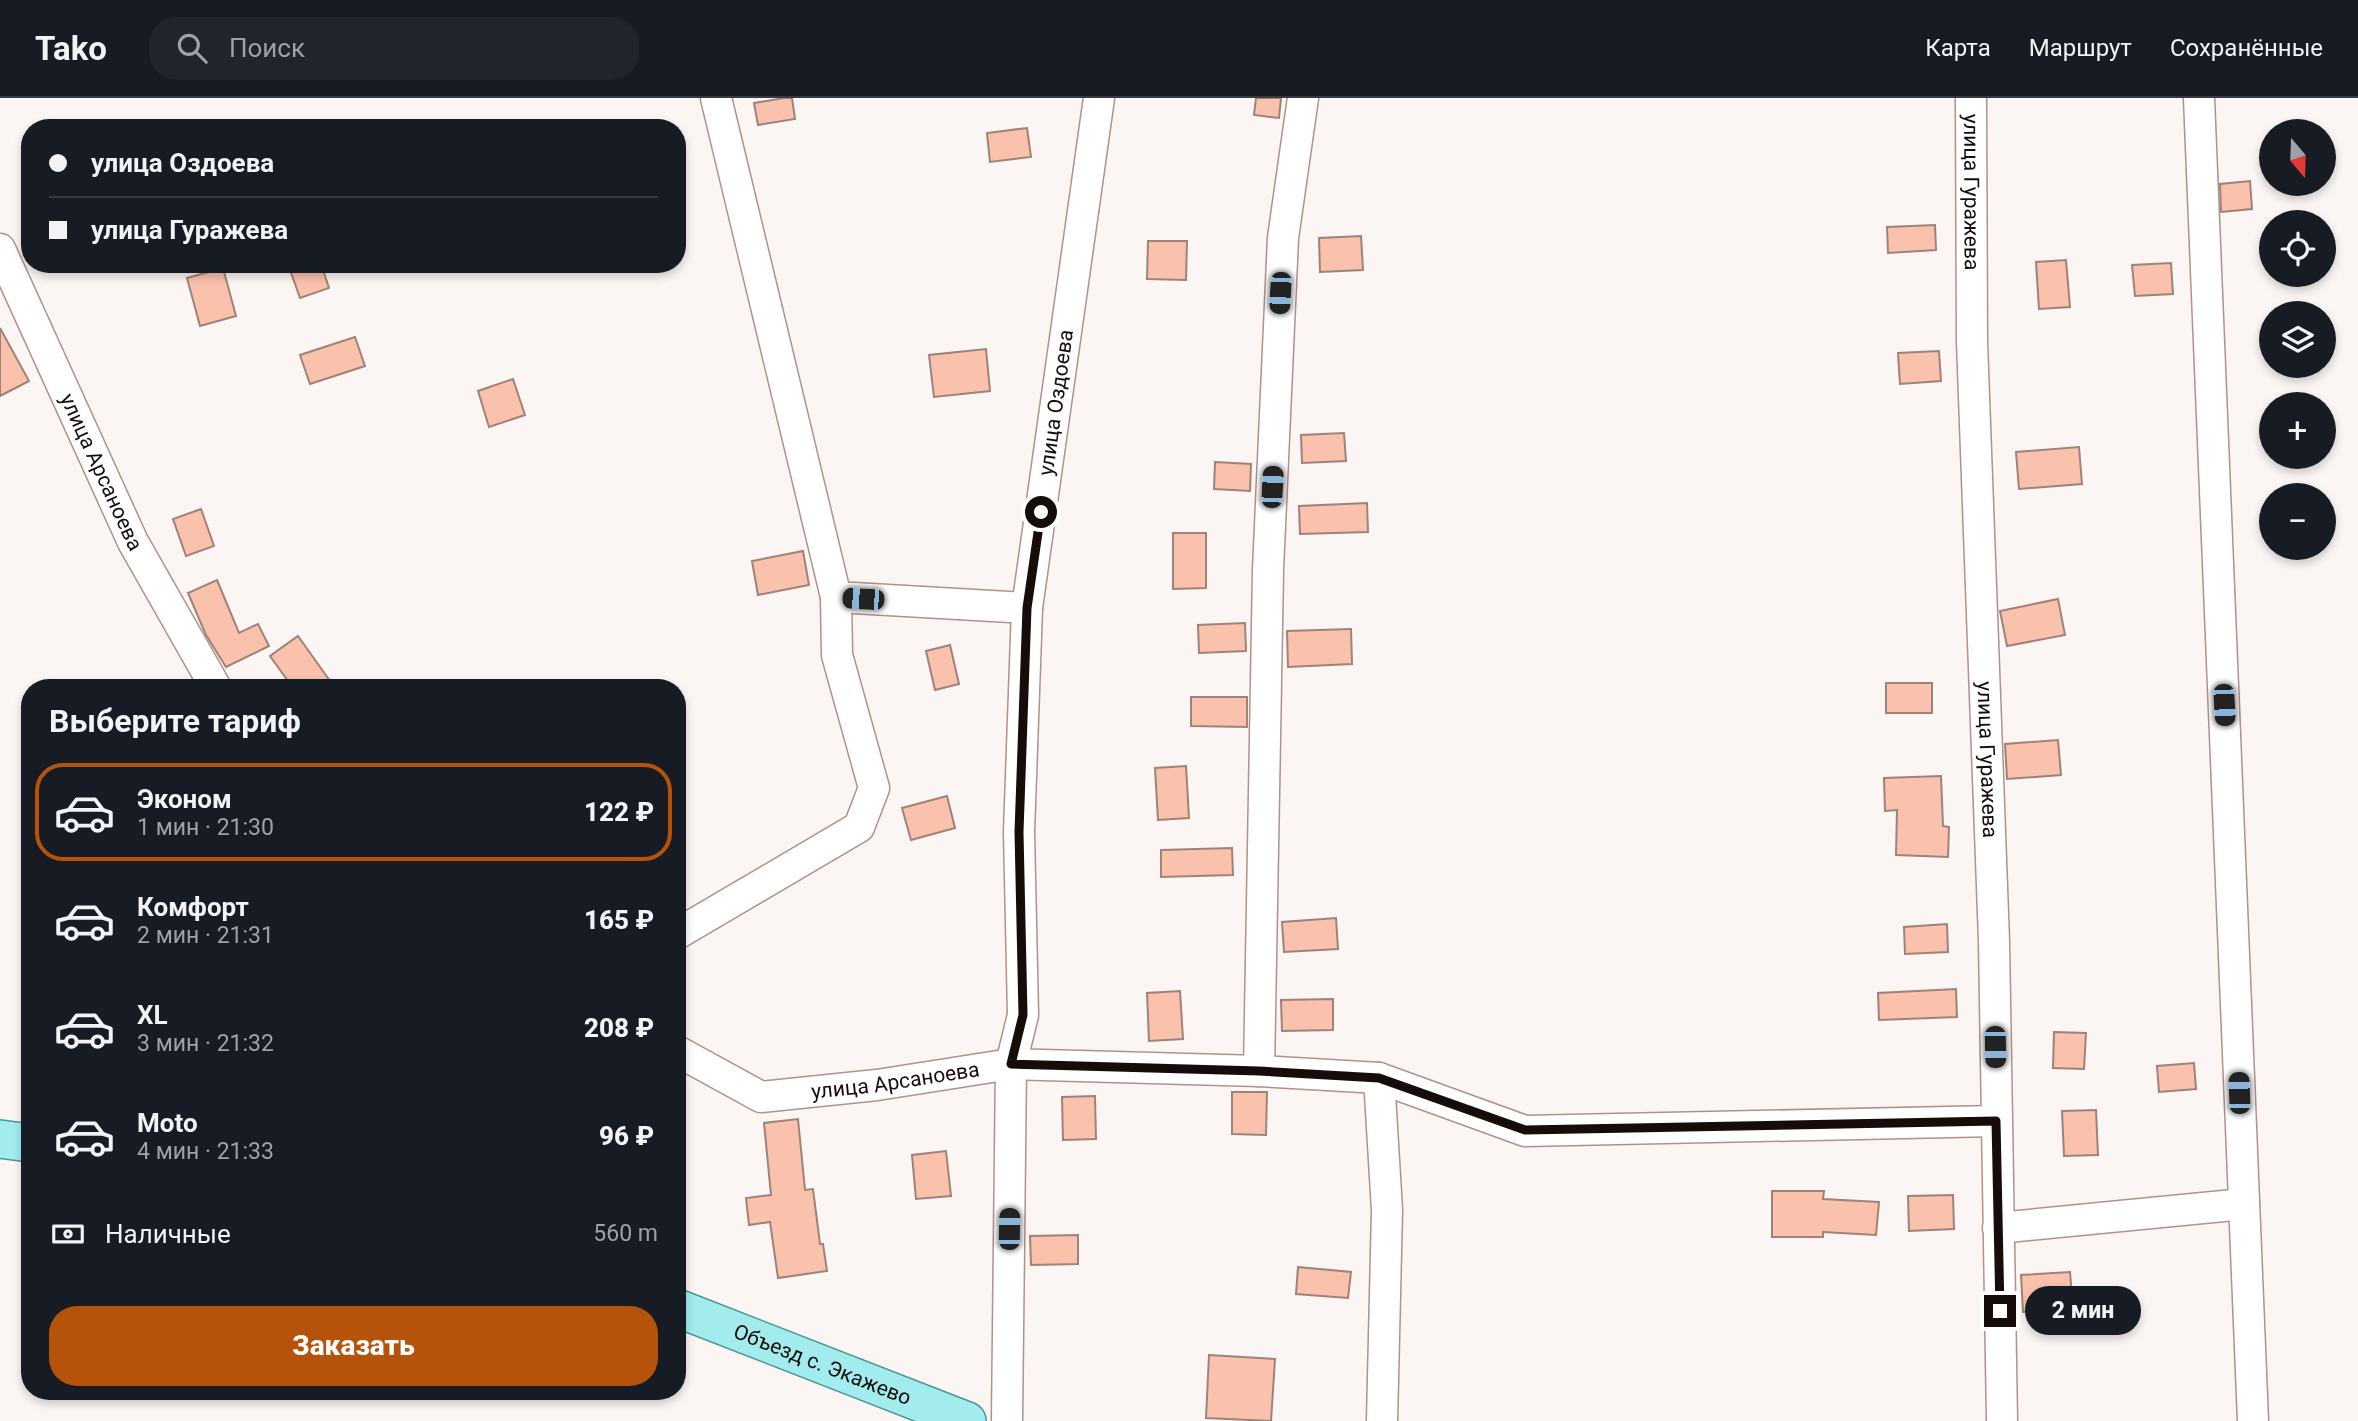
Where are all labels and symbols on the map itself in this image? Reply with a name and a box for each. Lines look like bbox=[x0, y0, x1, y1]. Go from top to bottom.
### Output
street label: улица Гуражева bbox=[1959, 114, 1984, 270]
north arrow bbox=[2259, 119, 2336, 196]
car bbox=[1269, 271, 1292, 315]
street label: улица Оздоева bbox=[1034, 328, 1078, 477]
street label: улица Арсаноева bbox=[55, 390, 147, 555]
car bbox=[1261, 465, 1284, 509]
route start bbox=[1025, 496, 1057, 528]
car bbox=[842, 587, 885, 611]
street label: улица Гуражева bbox=[1972, 681, 2002, 838]
car bbox=[2213, 683, 2236, 727]
car bbox=[1985, 1026, 2006, 1068]
street label: улица Арсаноева bbox=[810, 1057, 981, 1104]
car bbox=[2228, 1072, 2251, 1114]
car bbox=[999, 1208, 1020, 1250]
callout: 2 мин bbox=[2024, 1286, 2140, 1336]
route end bbox=[1984, 1295, 2016, 1327]
street label: Объезд с. Экажево bbox=[730, 1319, 915, 1410]

